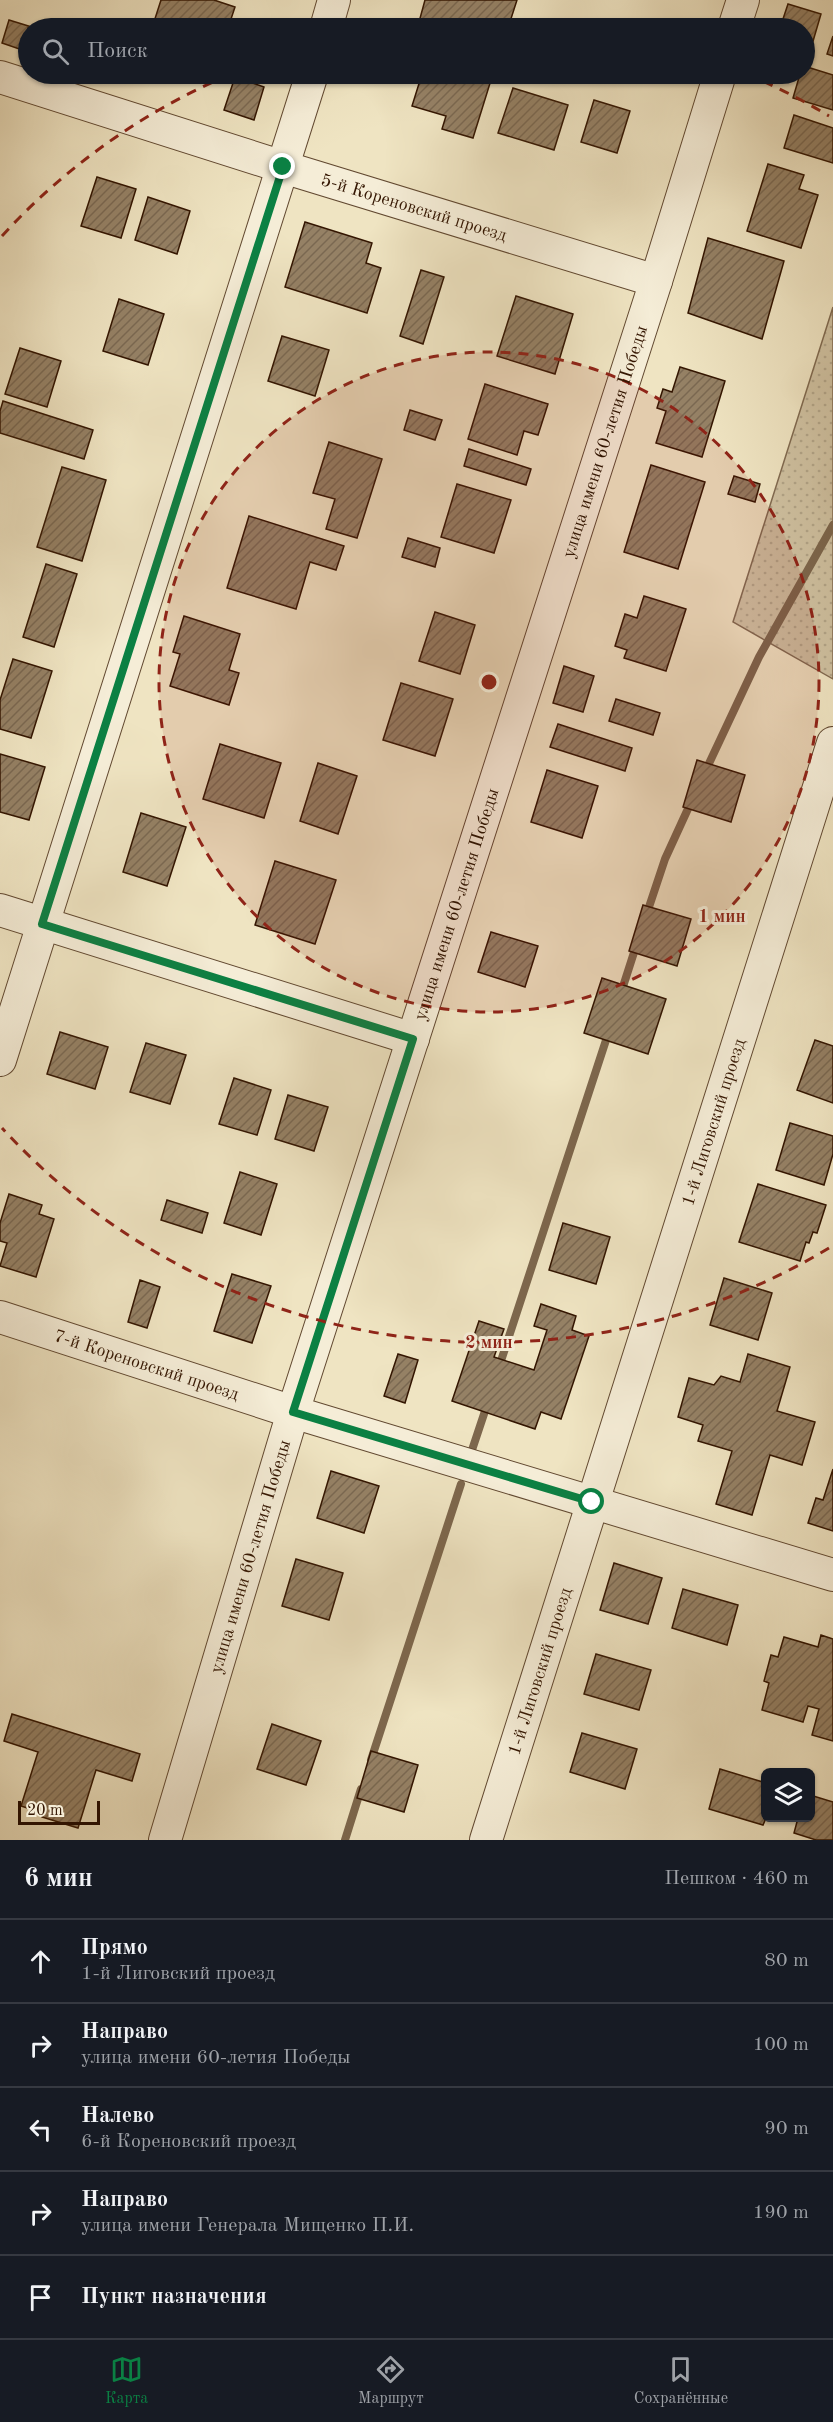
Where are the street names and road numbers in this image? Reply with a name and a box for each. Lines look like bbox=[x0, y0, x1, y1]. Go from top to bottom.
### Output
street label: 5-й Кореновский проезд bbox=[319, 171, 509, 245]
street label: улица имени 60-летия Победы bbox=[560, 323, 651, 560]
street label: улица имени 60-летия Победы bbox=[411, 786, 503, 1023]
street label: 1-й Лиговский проезд bbox=[679, 1036, 749, 1208]
street label: 7-й Кореновский проезд bbox=[51, 1327, 241, 1404]
street label: улица имени 60-летия Победы bbox=[207, 1438, 294, 1676]
street label: 1-й Лиговский проезд bbox=[505, 1585, 575, 1757]

